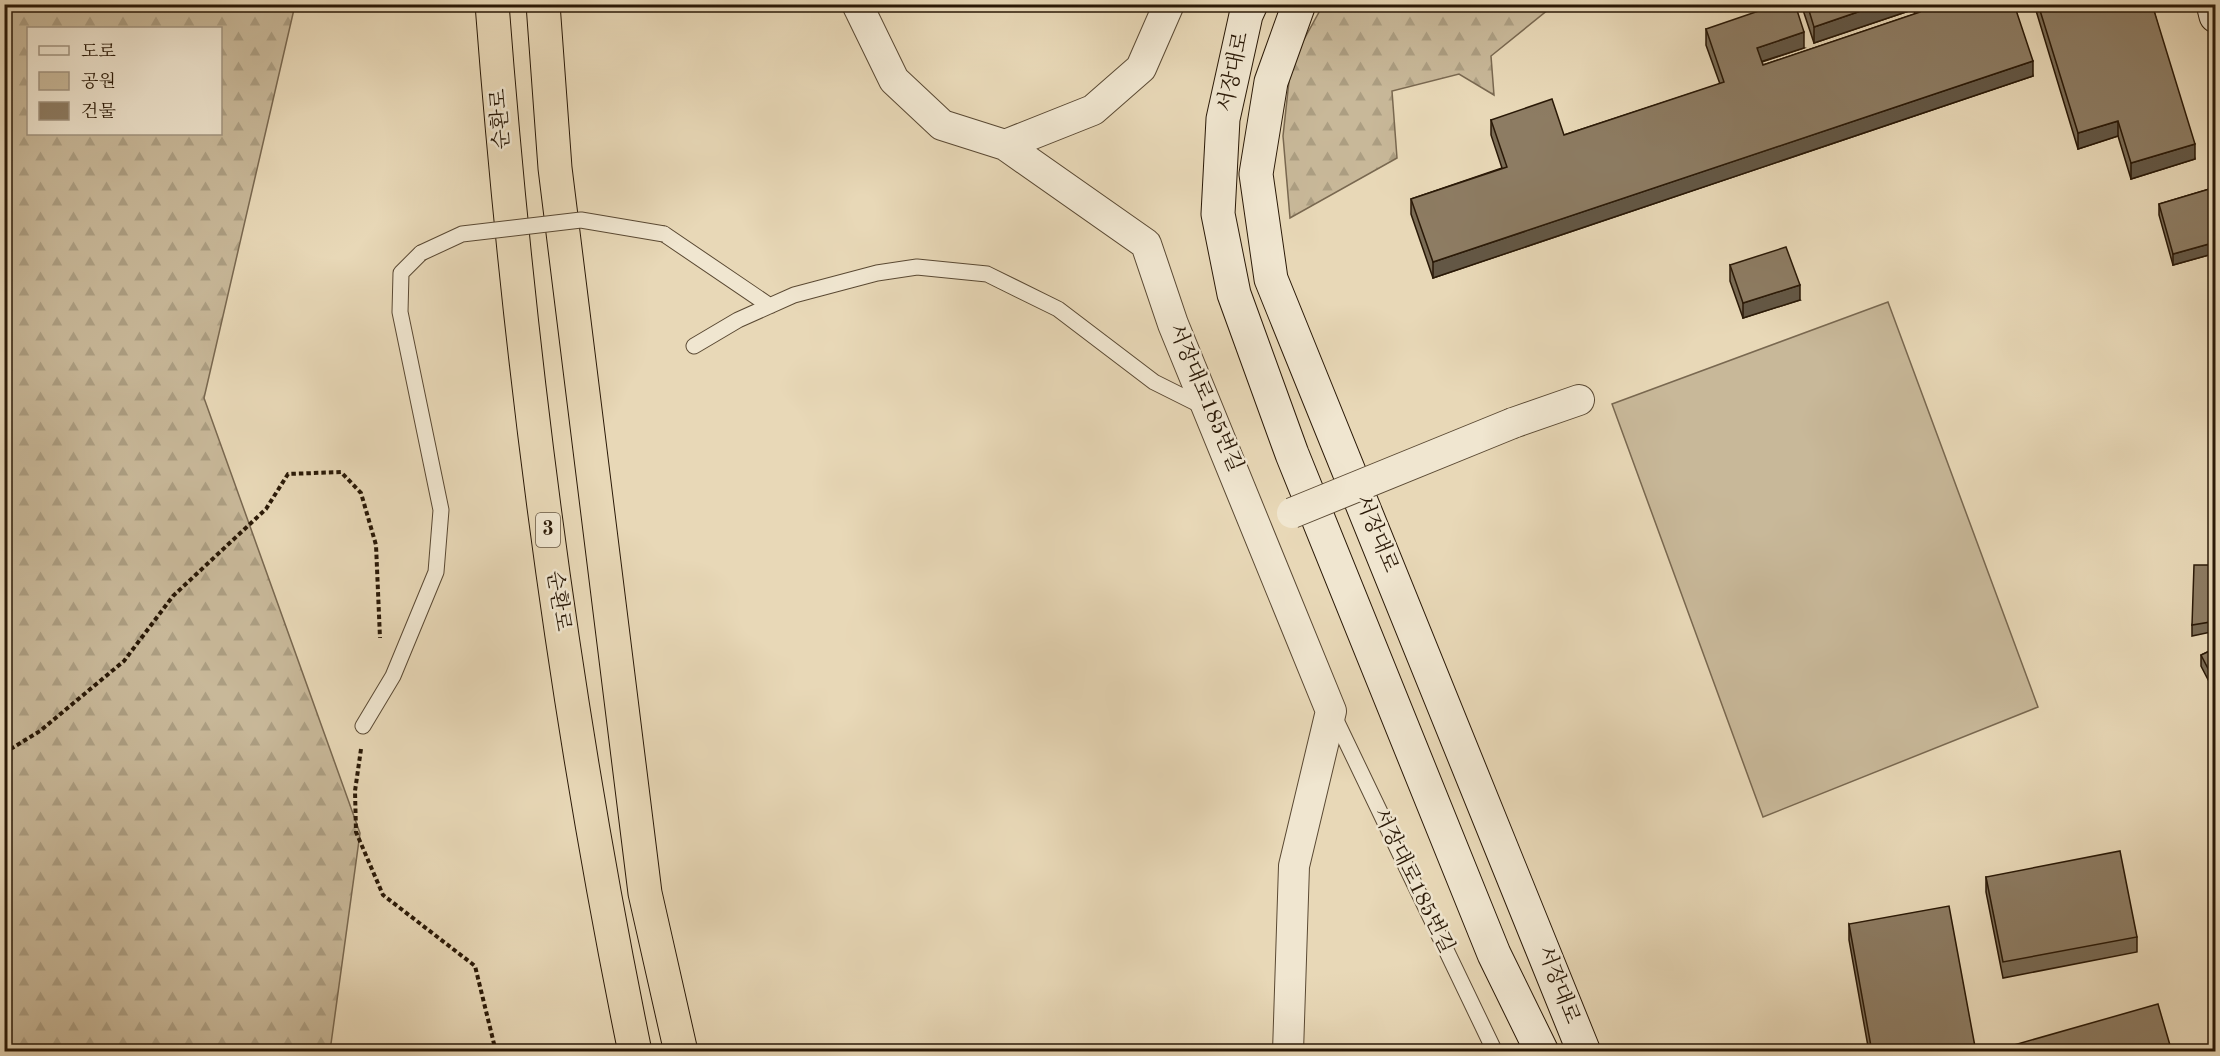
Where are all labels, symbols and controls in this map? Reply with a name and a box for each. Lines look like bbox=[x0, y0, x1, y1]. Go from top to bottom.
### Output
legend bbox=[27, 27, 222, 135]
street label: 서장대로 bbox=[1213, 30, 1253, 114]
text: 도로 bbox=[81, 43, 116, 61]
text: 공원 bbox=[81, 72, 116, 91]
street label: 순환로 bbox=[486, 88, 514, 150]
text: 건물 bbox=[81, 102, 116, 121]
street label: 서장대로185번길 bbox=[1164, 320, 1247, 475]
street label: 서장대로 bbox=[1351, 492, 1403, 576]
road number: 3 bbox=[536, 513, 560, 547]
street label: 순환로 bbox=[543, 569, 575, 633]
street label: 서장대로185번길 bbox=[1369, 804, 1459, 957]
street label: 서장대로 bbox=[1534, 943, 1584, 1027]

